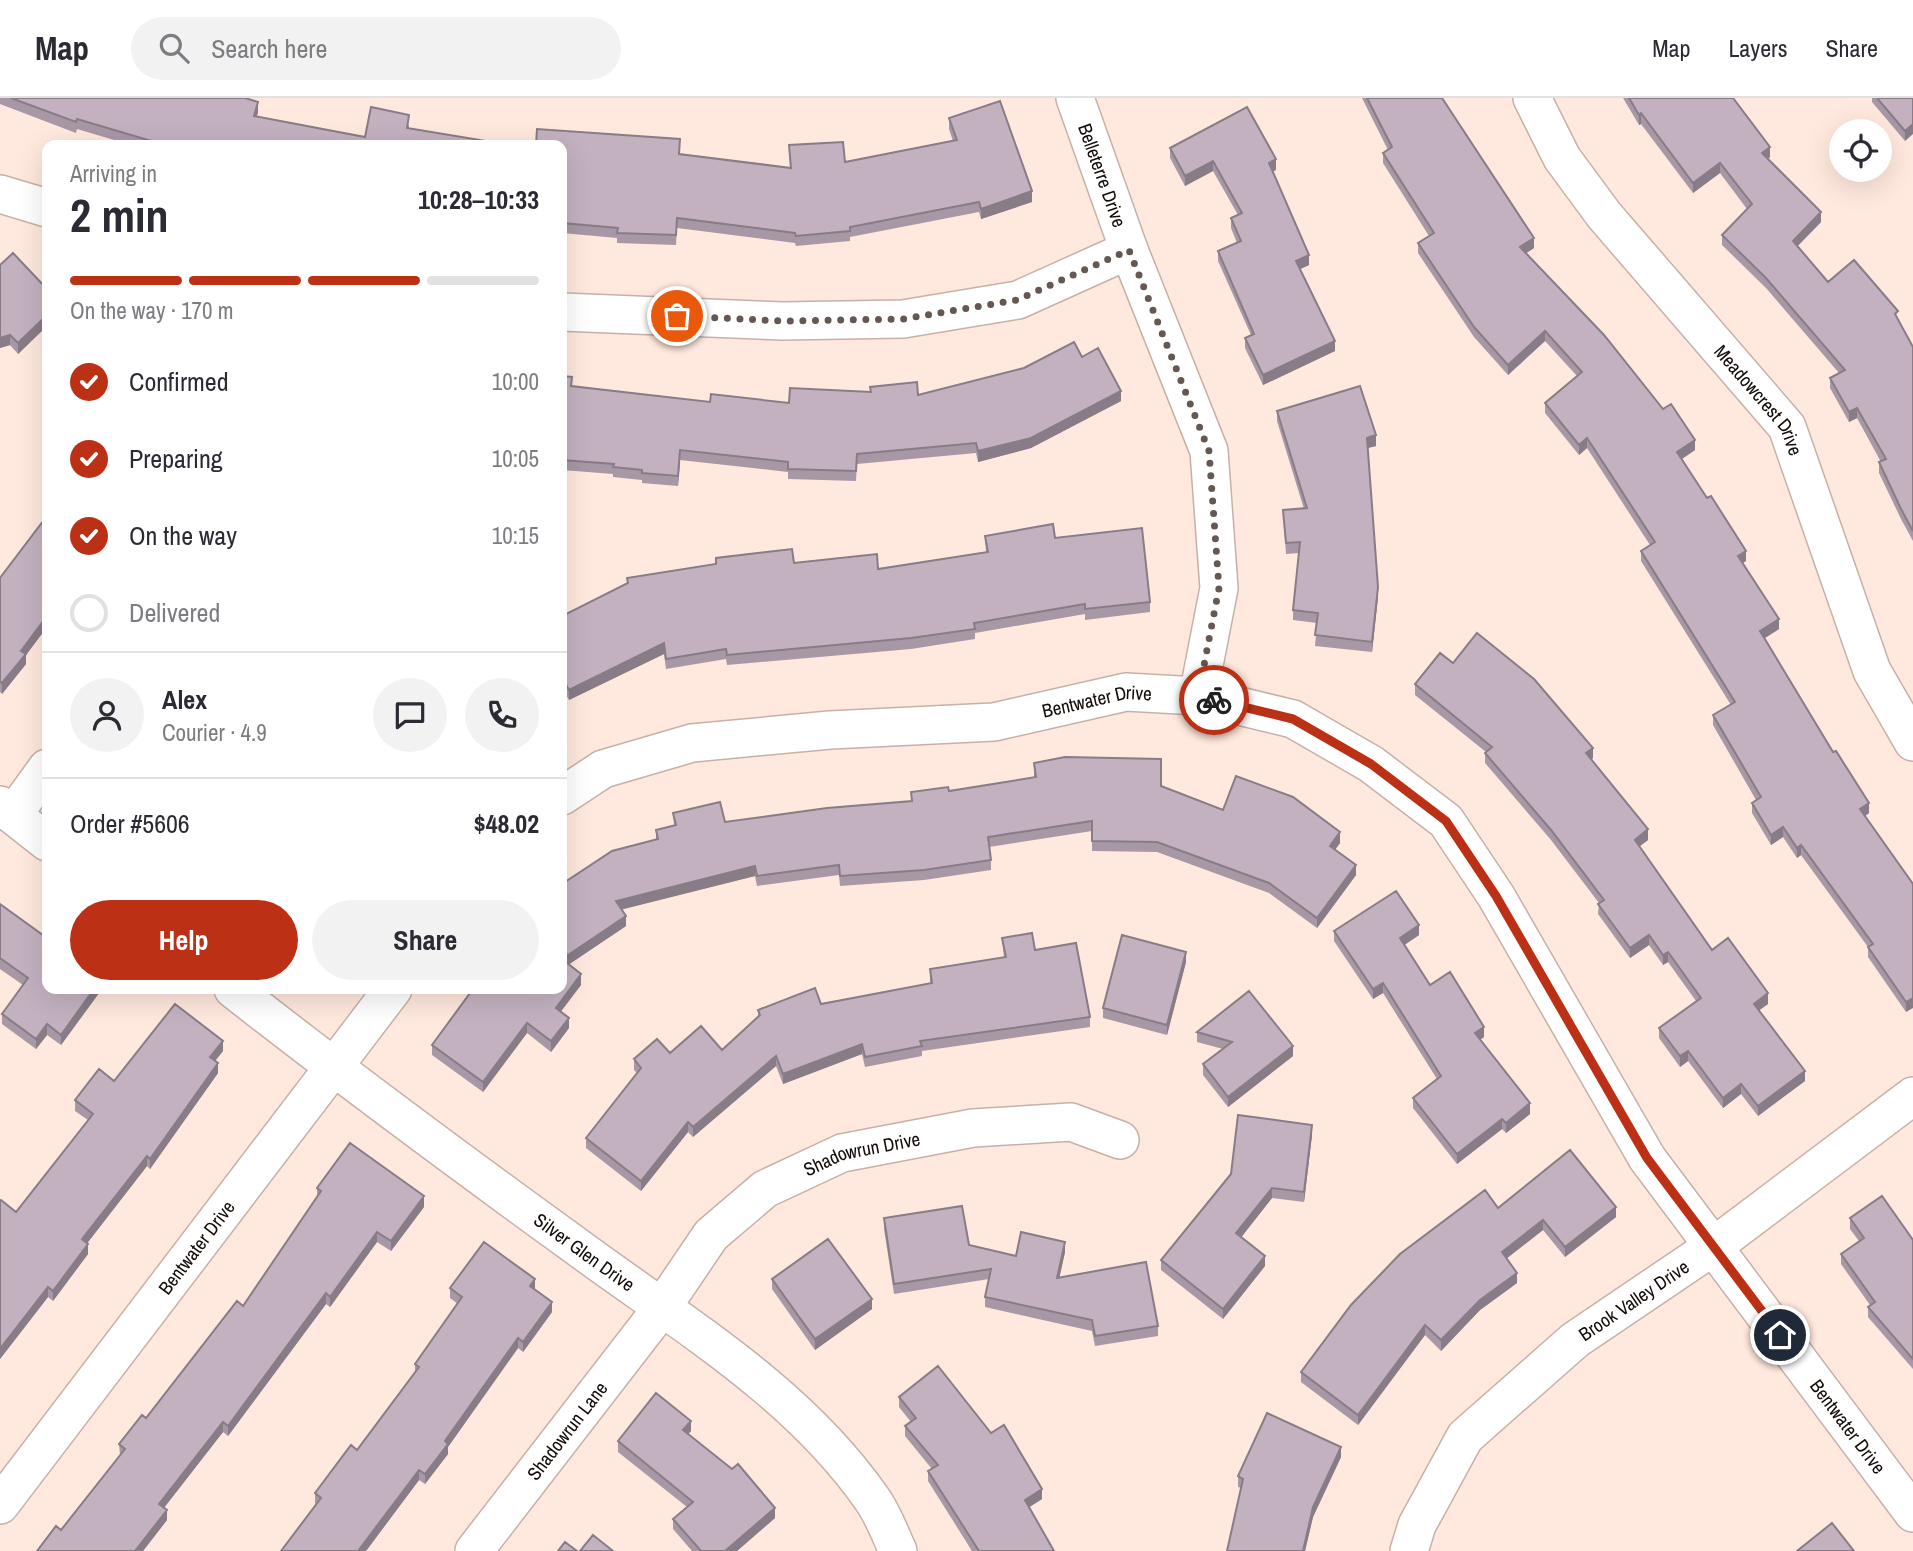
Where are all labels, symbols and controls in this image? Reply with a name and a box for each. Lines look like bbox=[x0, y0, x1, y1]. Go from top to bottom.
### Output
search box bbox=[131, 17, 621, 80]
text: Map bbox=[35, 26, 89, 70]
icon: search bbox=[155, 29, 193, 67]
text: Search here bbox=[211, 31, 327, 66]
text: Map bbox=[1652, 32, 1690, 64]
text: Layers bbox=[1728, 32, 1787, 64]
text: Share bbox=[1825, 32, 1878, 64]
map controls bbox=[1829, 119, 1892, 182]
button: locate bbox=[1829, 119, 1892, 182]
street label: Belleterre Drive bbox=[1072, 120, 1133, 231]
text: Arriving in bbox=[70, 158, 157, 189]
text: 10:28–10:33 bbox=[418, 182, 539, 217]
text: 2 min bbox=[70, 184, 169, 246]
pin bbox=[647, 286, 707, 346]
text: On the way · 170 m bbox=[70, 295, 234, 326]
icon: bag bbox=[658, 297, 696, 335]
street label: Meadowcrest Drive bbox=[1708, 339, 1809, 459]
icon: check bbox=[70, 363, 108, 401]
text: Confirmed bbox=[129, 364, 229, 399]
text: 10:00 bbox=[492, 366, 539, 397]
icon: check bbox=[70, 440, 108, 478]
text: Preparing bbox=[129, 441, 223, 476]
text: 10:05 bbox=[492, 443, 539, 474]
icon: check bbox=[70, 517, 108, 555]
text: On the way bbox=[129, 518, 237, 553]
text: 10:15 bbox=[492, 520, 539, 551]
text: Delivered bbox=[129, 595, 220, 630]
courier bbox=[1179, 665, 1249, 735]
button: person bbox=[70, 678, 144, 752]
button: chat bbox=[373, 678, 447, 752]
button: phone bbox=[465, 678, 539, 752]
street label: Bentwater Drive bbox=[1039, 679, 1153, 724]
icon: bike bbox=[1195, 681, 1233, 719]
text: Alex bbox=[162, 682, 207, 717]
text: Courier · 4.9 bbox=[162, 717, 267, 748]
text: Order #5606 bbox=[70, 806, 190, 841]
text: $48.02 bbox=[474, 806, 539, 841]
button: Help bbox=[70, 900, 298, 980]
button: Share bbox=[312, 900, 539, 980]
street label: Shadowrun Drive bbox=[799, 1125, 922, 1182]
street label: Bentwater Drive bbox=[152, 1195, 241, 1300]
street label: Silver Glen Drive bbox=[529, 1207, 640, 1297]
street label: Brook Valley Drive bbox=[1573, 1254, 1694, 1347]
pin bbox=[1750, 1305, 1810, 1365]
icon: home bbox=[1761, 1316, 1799, 1354]
street label: Bentwater Drive bbox=[1804, 1374, 1892, 1479]
street label: Shadowrun Lane bbox=[521, 1376, 613, 1485]

